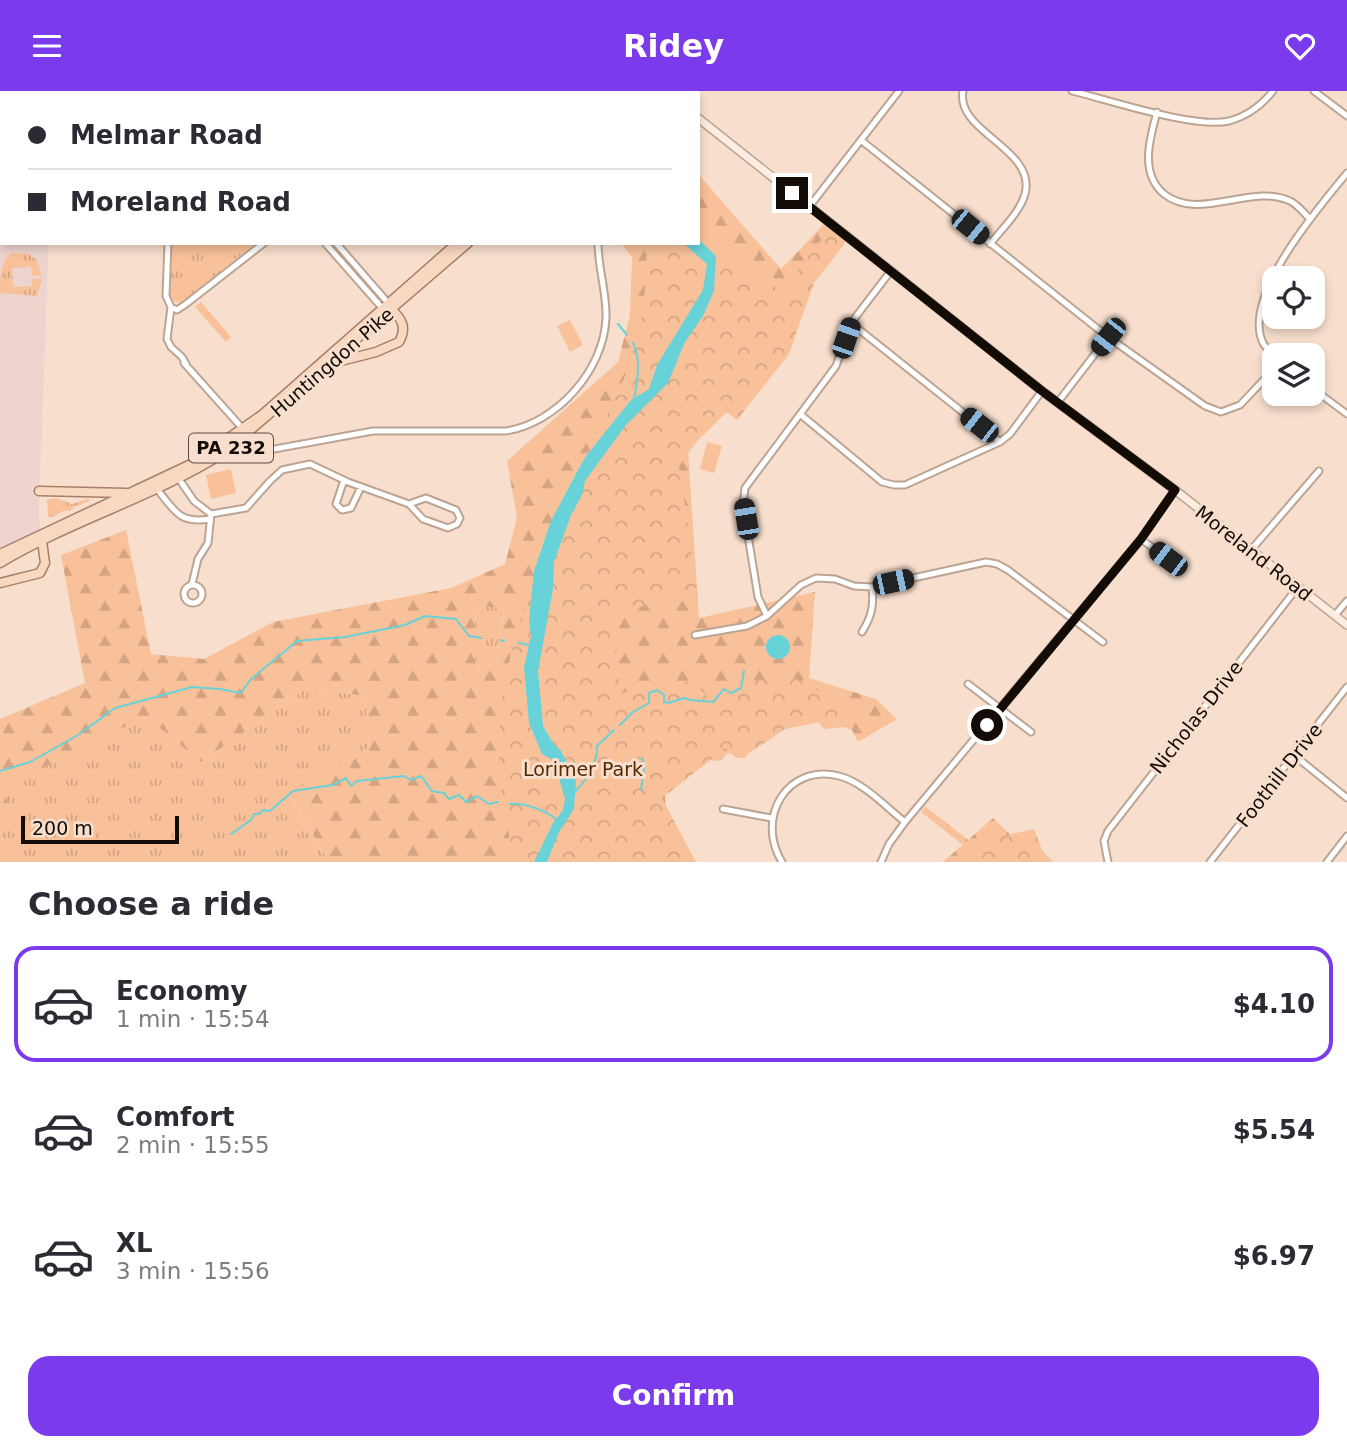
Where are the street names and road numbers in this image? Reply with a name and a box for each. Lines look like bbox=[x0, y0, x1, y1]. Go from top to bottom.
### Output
street label: Huntingdon Pike bbox=[266, 303, 398, 421]
road number: PA 232 bbox=[189, 433, 273, 463]
street label: Moreland Road bbox=[1191, 501, 1317, 605]
street label: Nicholas Drive bbox=[1145, 656, 1247, 778]
street label: Foothill Drive bbox=[1232, 719, 1326, 831]

